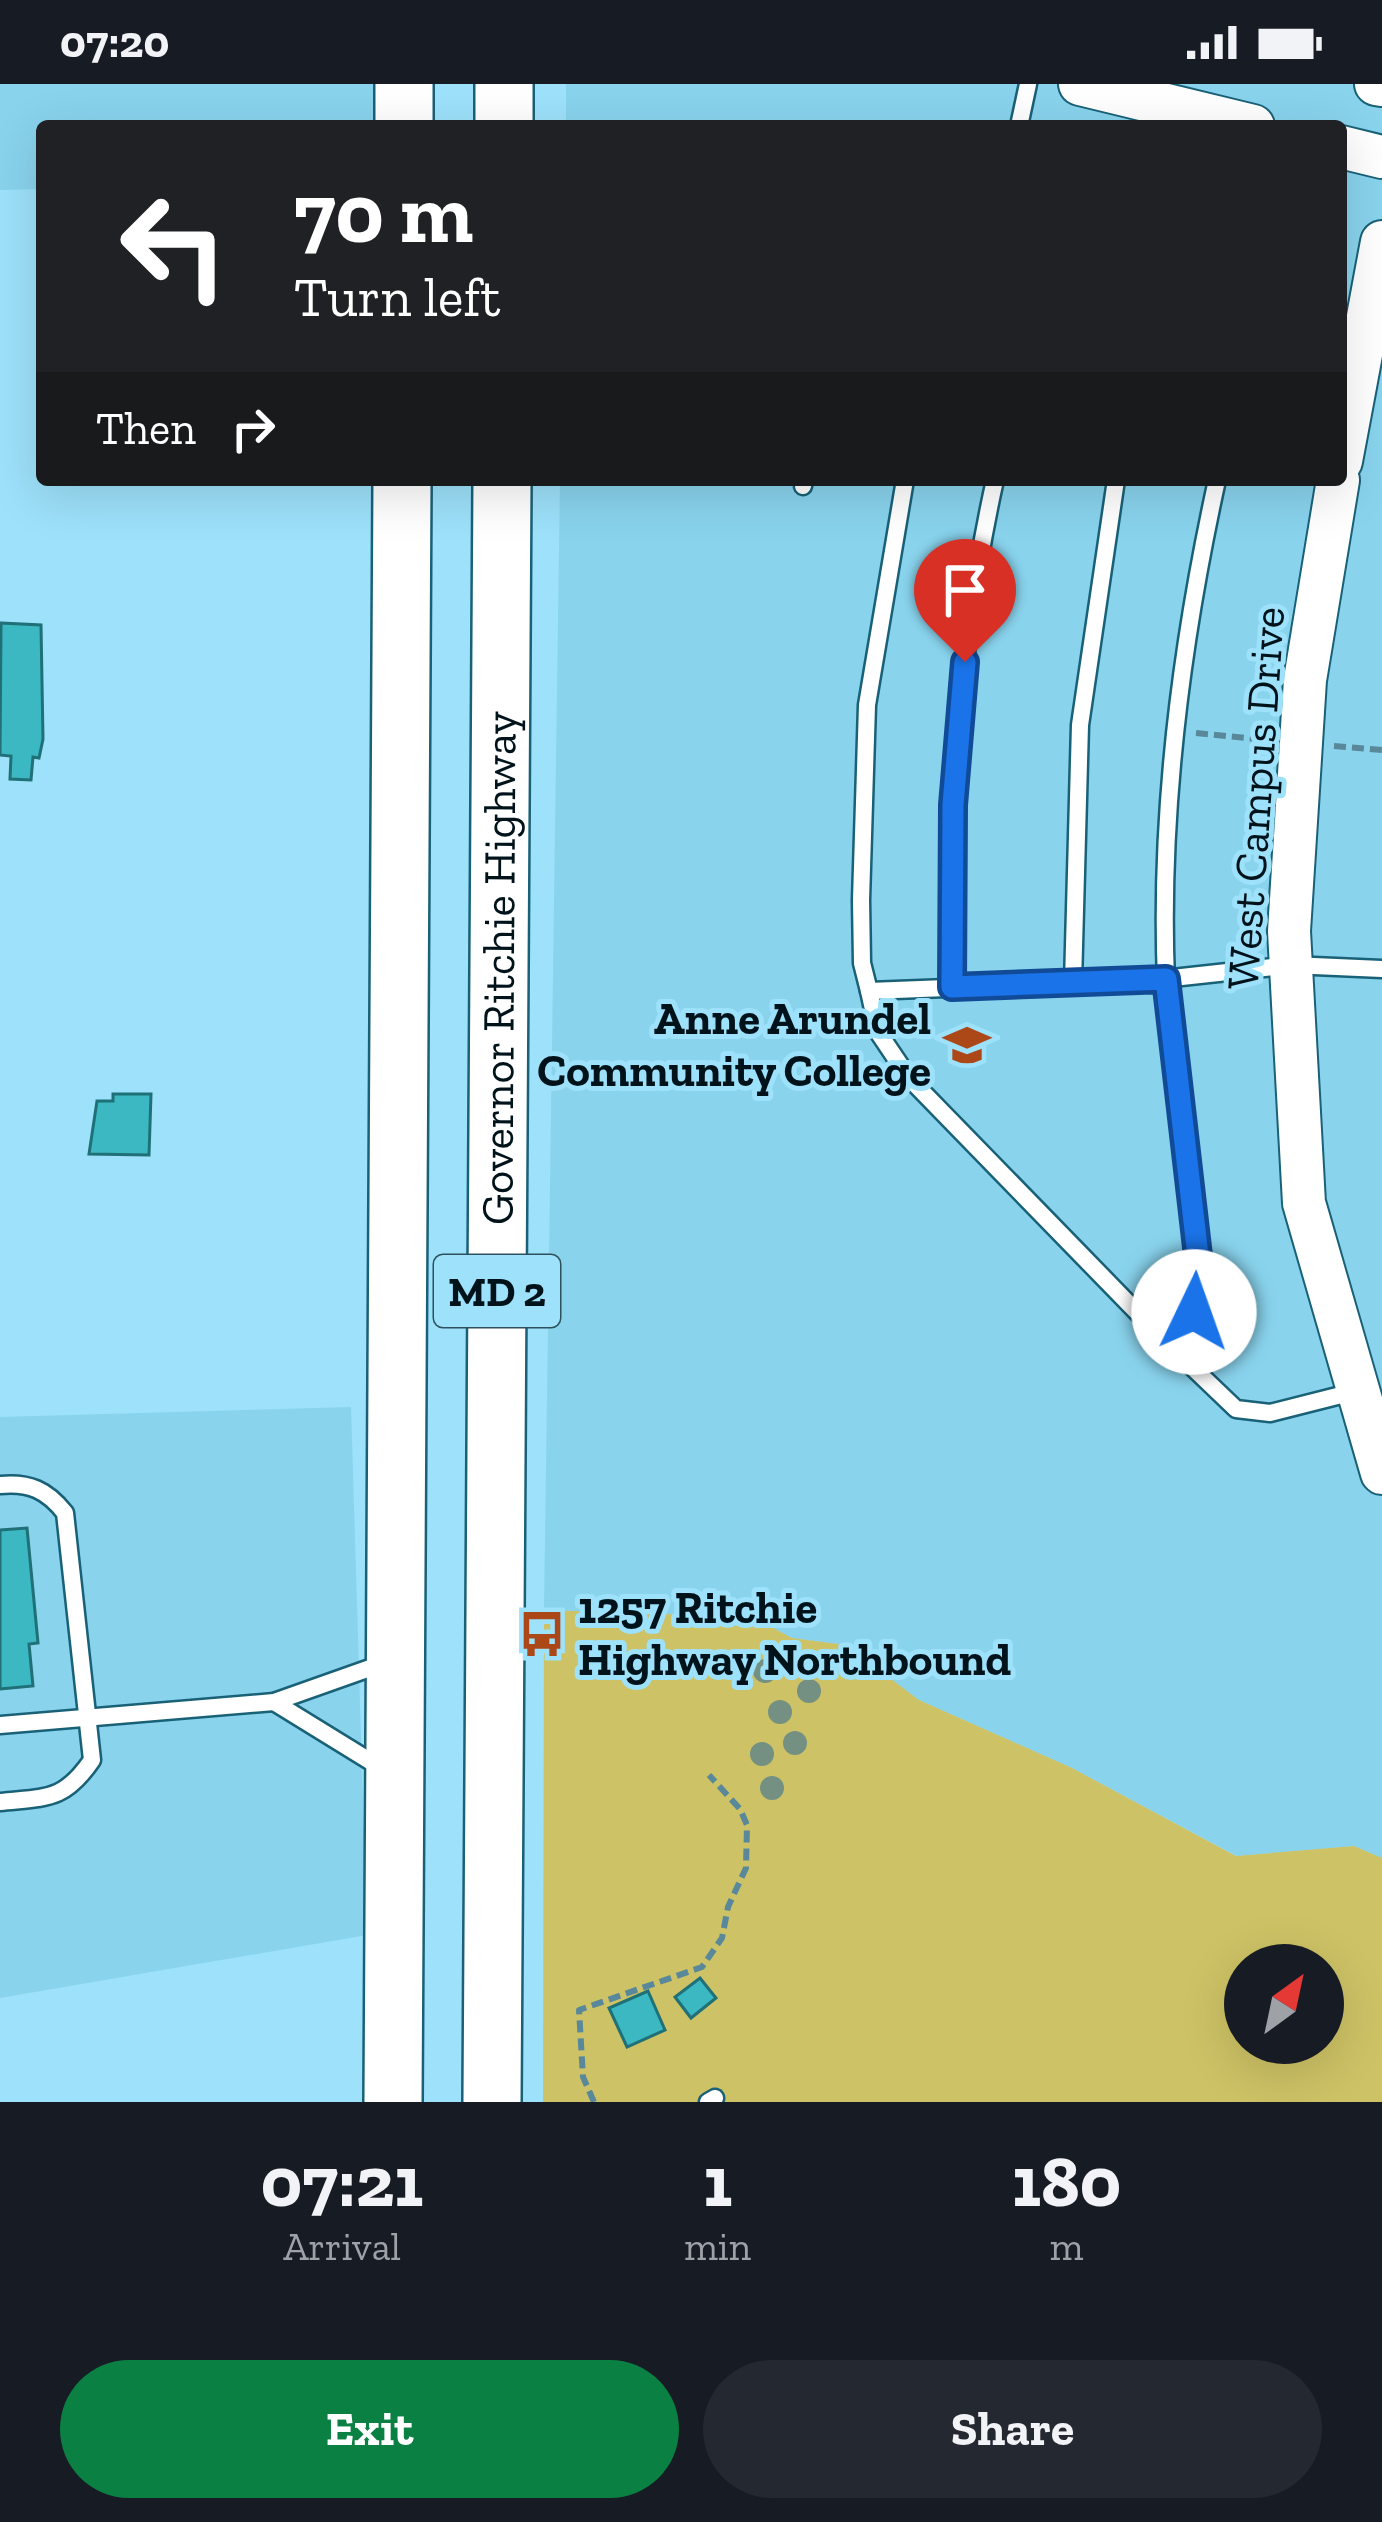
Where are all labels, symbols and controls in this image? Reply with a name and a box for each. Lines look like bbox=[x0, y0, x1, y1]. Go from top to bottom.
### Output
text: 07:20 bbox=[60, 15, 169, 69]
text: 70 m bbox=[294, 163, 473, 264]
icon: left bbox=[96, 168, 252, 324]
text: Turn left bbox=[294, 265, 501, 330]
icon: right bbox=[220, 396, 286, 462]
text: Then bbox=[96, 402, 196, 456]
pin bbox=[914, 539, 1016, 662]
icon: arrive bbox=[932, 557, 998, 623]
street label: West Campus Drive bbox=[1216, 605, 1296, 991]
street label: Governor Ritchie Highway bbox=[470, 711, 528, 1225]
place label: Anne Arundel Community College bbox=[537, 992, 931, 1098]
school or university icon: Anne Arundel Community College bbox=[942, 1020, 992, 1070]
position arrow bbox=[1131, 1249, 1257, 1375]
road number: MD 2 bbox=[434, 1255, 560, 1327]
place label: 1257 Ritchie Highway Northbound bbox=[578, 1581, 1011, 1687]
bus stop icon: 1257 Ritchie Highway Northbound bbox=[517, 1609, 567, 1659]
north arrow bbox=[1224, 1944, 1344, 2064]
map controls bbox=[1224, 1944, 1344, 2064]
text: 07:21 bbox=[261, 2138, 423, 2224]
text: 1 bbox=[703, 2138, 732, 2224]
text: 180 bbox=[1012, 2138, 1121, 2224]
text: Arrival bbox=[283, 2223, 401, 2270]
text: min bbox=[684, 2223, 751, 2270]
text: m bbox=[1050, 2223, 1083, 2270]
button: Exit bbox=[60, 2360, 679, 2498]
button: Share bbox=[703, 2360, 1322, 2498]

